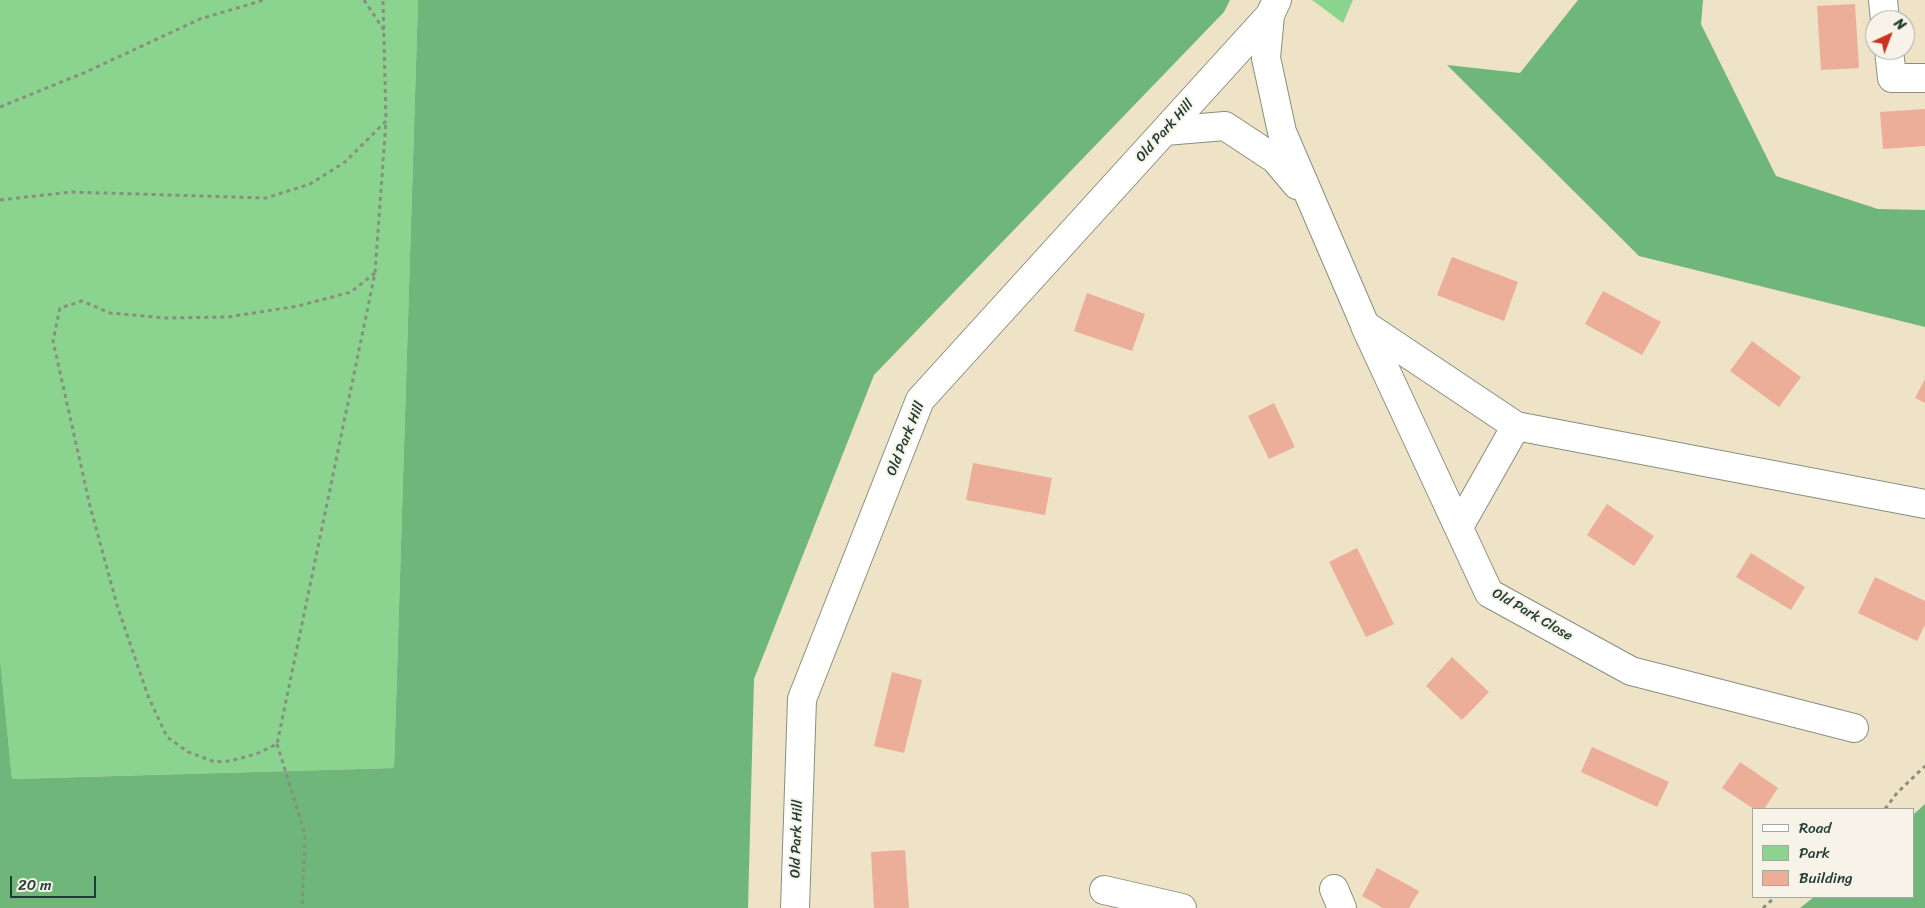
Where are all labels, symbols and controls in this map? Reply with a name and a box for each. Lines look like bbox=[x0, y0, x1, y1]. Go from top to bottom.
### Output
north arrow bbox=[1865, 10, 1915, 60]
text: N bbox=[1888, 12, 1912, 37]
street label: Old Park Hill bbox=[1133, 96, 1197, 166]
street label: Old Park Hill bbox=[884, 400, 928, 478]
street label: Old Park Close bbox=[1489, 585, 1575, 645]
street label: Old Park Hill bbox=[787, 800, 807, 878]
legend bbox=[1752, 808, 1915, 898]
text: Road bbox=[1799, 815, 1831, 841]
text: Park bbox=[1799, 840, 1830, 866]
text: Building bbox=[1799, 865, 1853, 891]
scale bar bbox=[12, 866, 99, 898]
text: 20 m bbox=[18, 872, 52, 898]

